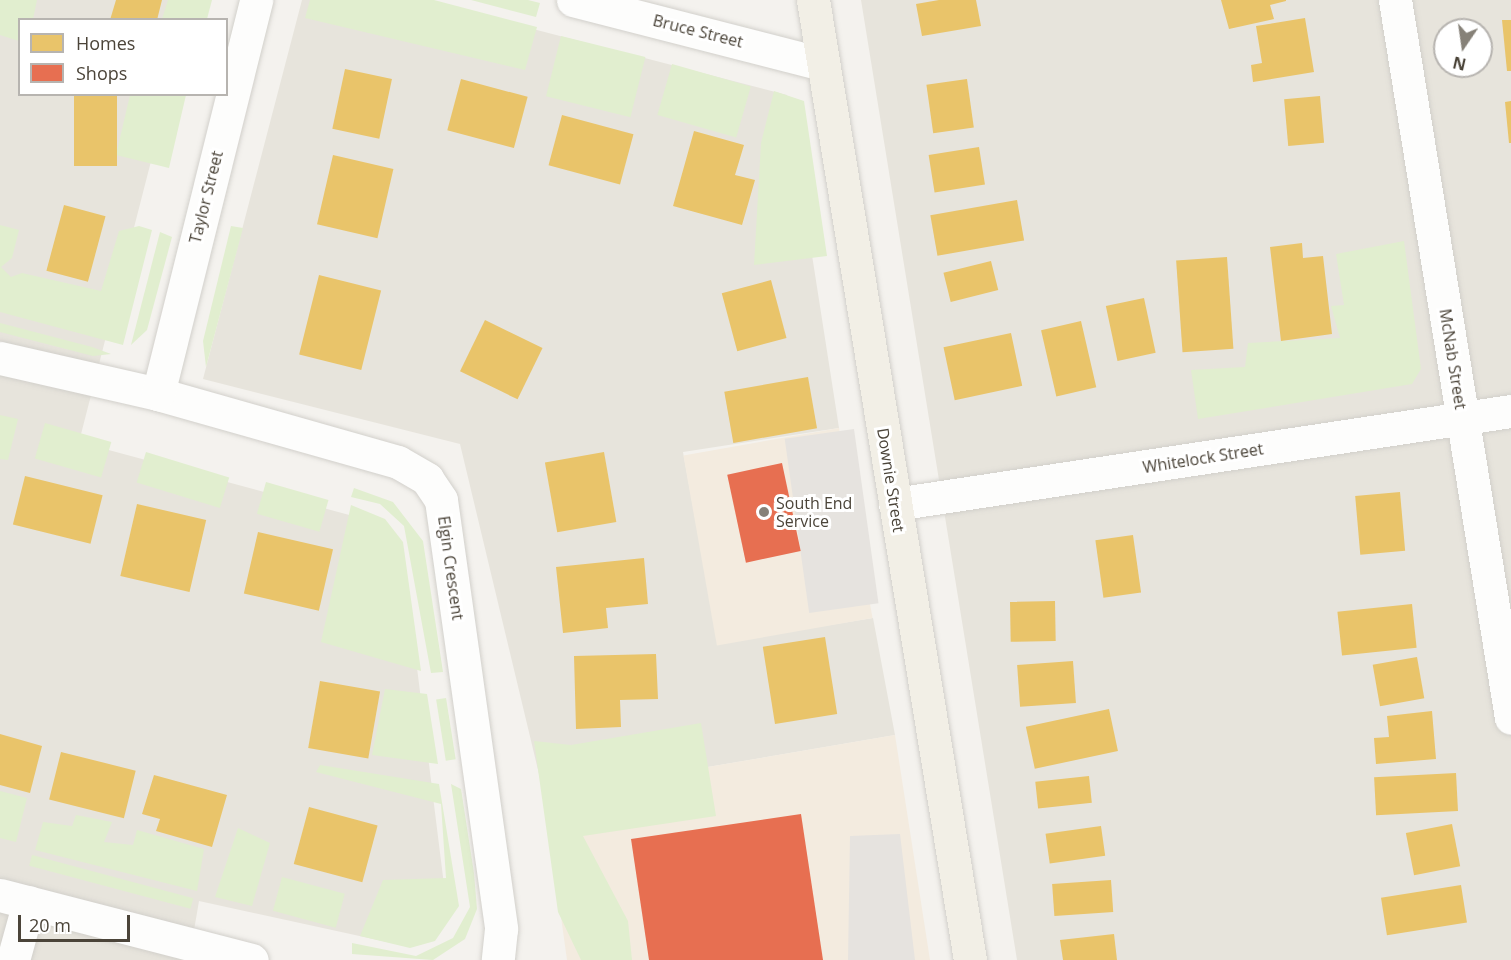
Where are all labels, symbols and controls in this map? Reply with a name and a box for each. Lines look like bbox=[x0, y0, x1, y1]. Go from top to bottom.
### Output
street label: Bruce Street bbox=[651, 11, 745, 51]
legend bbox=[18, 18, 228, 96]
north arrow bbox=[1433, 18, 1493, 78]
text: Homes bbox=[76, 31, 135, 55]
text: N bbox=[1451, 51, 1468, 76]
text: Shops bbox=[76, 61, 127, 85]
street label: Taylor Street bbox=[185, 149, 227, 245]
street label: McNab Street bbox=[1436, 307, 1470, 411]
street label: Downie Street bbox=[873, 426, 909, 534]
street label: Whitelock Street bbox=[1141, 439, 1265, 477]
place label: South End Service bbox=[776, 493, 852, 531]
marker: South End Service bbox=[757, 505, 771, 519]
street label: Elgin Crescent bbox=[434, 515, 468, 621]
scale bar bbox=[21, 903, 134, 941]
text: 20 m bbox=[29, 913, 71, 937]

